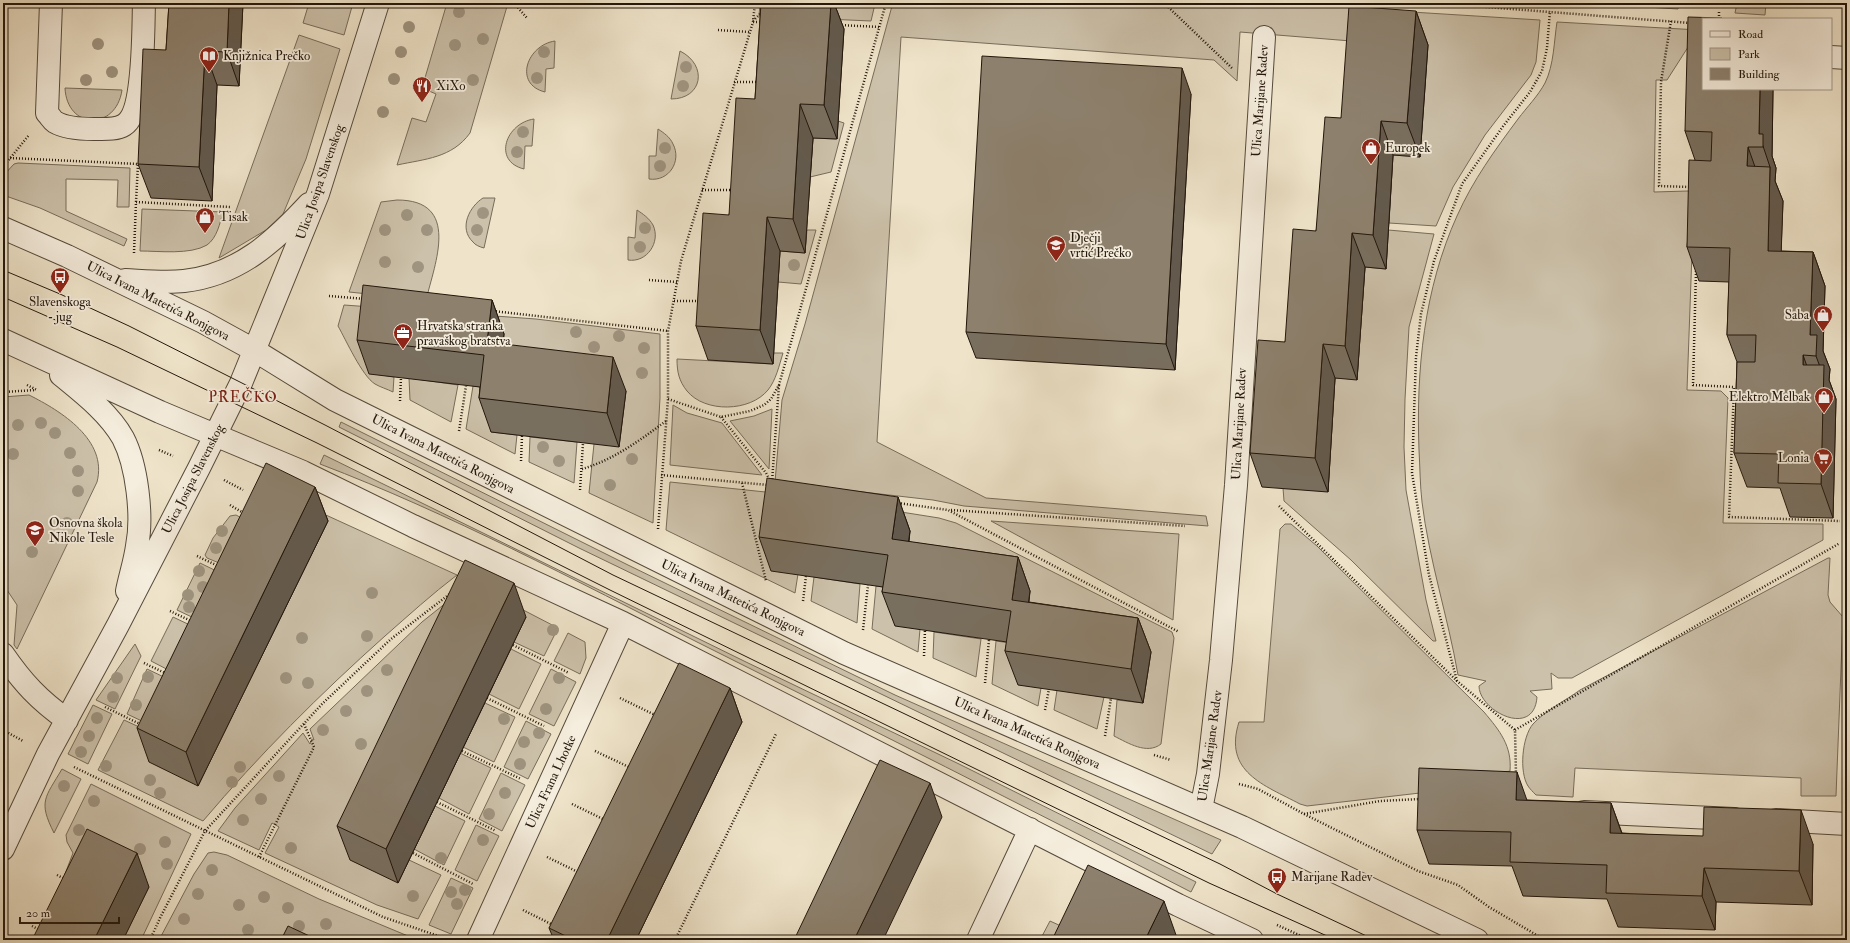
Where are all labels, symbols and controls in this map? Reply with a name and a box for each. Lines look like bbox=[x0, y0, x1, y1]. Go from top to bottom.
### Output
legend bbox=[1702, 18, 1832, 90]
text: Road bbox=[1738, 27, 1763, 42]
street label: Ulica Marijane Radev bbox=[1248, 44, 1272, 158]
library icon: Knjižnica Prečko bbox=[198, 45, 220, 73]
text: Park bbox=[1738, 47, 1760, 62]
place label: Knjižnica Prečko bbox=[223, 48, 310, 64]
text: Building bbox=[1738, 67, 1781, 82]
restaurant icon: XiXo bbox=[411, 75, 433, 103]
place label: XiXo bbox=[436, 78, 466, 94]
street label: Ulica Josipa Slavenskog bbox=[293, 122, 348, 242]
shop icon: Europek bbox=[1360, 137, 1382, 165]
place label: Europek bbox=[1385, 140, 1431, 157]
shop icon: Tisak bbox=[194, 206, 216, 234]
place label: Tisak bbox=[219, 209, 249, 225]
place label: Dječji vrtić Prečko bbox=[1069, 230, 1131, 261]
school or university icon: Dječji vrtić Prečko bbox=[1045, 234, 1067, 262]
street label: Ulica Ivana Matetića Ronjgova bbox=[84, 258, 233, 344]
bus stop icon: Slavenskoga - jug bbox=[49, 266, 71, 294]
place label: Slavenskoga - jug bbox=[29, 294, 92, 325]
shop icon: Saba bbox=[1812, 304, 1834, 332]
place label: Saba bbox=[1785, 307, 1810, 323]
place label: Hrvatska stranka pravaškog bratstva bbox=[416, 318, 511, 350]
office icon: Hrvatska stranka pravaškog bratstva bbox=[392, 322, 414, 350]
street label: Ulica Marijane Radev bbox=[1228, 367, 1250, 481]
district label: PREČKO bbox=[208, 386, 278, 407]
shop icon: Elektro Melbak bbox=[1813, 386, 1835, 414]
place label: Elektro Melbak bbox=[1729, 389, 1811, 405]
street label: Ulica Ivana Matetića Ronjgova bbox=[369, 411, 518, 497]
street label: Ulica Josipa Slavenskog bbox=[158, 421, 229, 537]
supermarket icon: Lonia bbox=[1812, 447, 1834, 475]
place label: Lonia bbox=[1778, 450, 1810, 466]
place label: Osnovna škola Nikole Tesle bbox=[49, 515, 123, 546]
school or university icon: Osnovna škola Nikole Tesle bbox=[24, 519, 46, 547]
street label: Ulica Ivana Matetića Ronjgova bbox=[658, 556, 808, 640]
street label: Ulica Marijane Radev bbox=[1194, 689, 1226, 803]
street label: Ulica Ivana Matetića Ronjgova bbox=[951, 693, 1103, 773]
street label: Ulica Frana Lhotke bbox=[522, 732, 580, 832]
bus stop icon: Marijane Radev bbox=[1266, 866, 1288, 894]
place label: Marijane Radev bbox=[1291, 869, 1373, 885]
scale bar bbox=[20, 899, 119, 925]
text: 20 m bbox=[26, 906, 51, 921]

